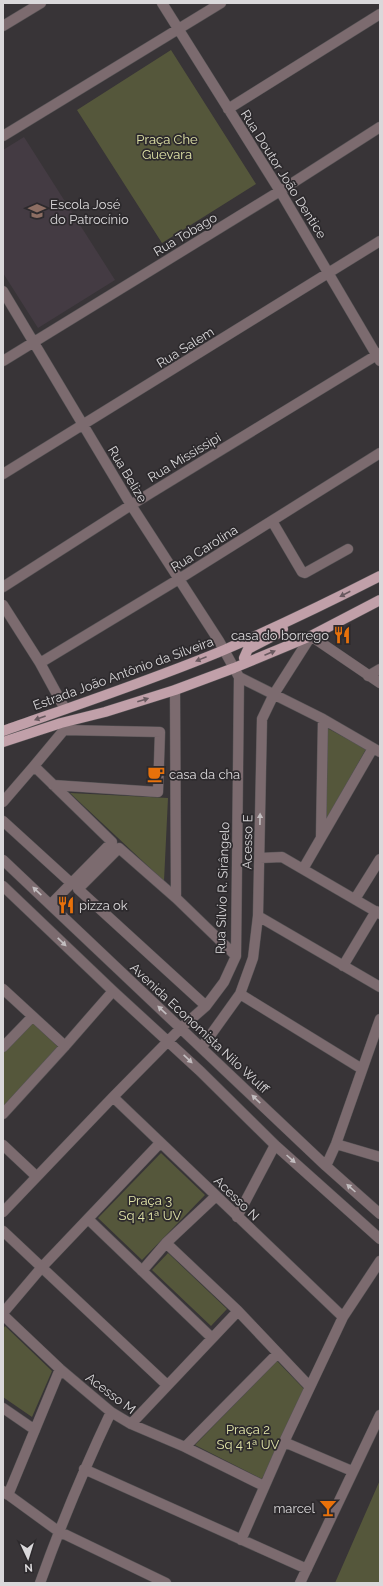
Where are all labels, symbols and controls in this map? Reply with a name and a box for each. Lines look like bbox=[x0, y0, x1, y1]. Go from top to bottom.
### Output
street label: Rua Doutor João Dentice bbox=[238, 107, 330, 242]
park label: Praça Che Guevara bbox=[136, 132, 198, 162]
place label: Escola José do Patrocínio bbox=[50, 197, 129, 227]
school or university icon: Escola José do Patrocínio bbox=[27, 201, 47, 221]
street label: Rua Tobago bbox=[151, 210, 220, 259]
street label: Rua Salem bbox=[154, 324, 217, 371]
street label: Rua Mississipi bbox=[145, 430, 223, 485]
street label: Rua Belize bbox=[105, 443, 150, 505]
street label: Rua Carolina bbox=[168, 522, 240, 575]
one-way arrow bbox=[339, 590, 351, 597]
restaurant icon: casa do borrego bbox=[332, 625, 352, 645]
place label: casa do borrego bbox=[231, 628, 329, 643]
street label: Estrada João Antônio da Silveira bbox=[31, 634, 215, 713]
one-way arrow bbox=[265, 650, 276, 656]
one-way arrow bbox=[196, 656, 207, 662]
one-way arrow bbox=[137, 697, 149, 703]
one-way arrow bbox=[33, 715, 45, 721]
cafe icon: casa da cha bbox=[146, 764, 166, 784]
place label: casa da cha bbox=[169, 767, 240, 782]
one-way arrow bbox=[257, 813, 264, 825]
street label: Acesso E bbox=[240, 814, 255, 870]
street label: Rua Sílvio R. Sirângelo bbox=[213, 821, 232, 954]
one-way arrow bbox=[32, 887, 42, 896]
restaurant icon: pizza ok bbox=[56, 895, 76, 915]
place label: pizza ok bbox=[79, 898, 128, 913]
one-way arrow bbox=[57, 937, 67, 947]
street label: Avenida Economista Nilo Wulff bbox=[127, 960, 272, 1097]
one-way arrow bbox=[157, 1005, 167, 1015]
one-way arrow bbox=[183, 1054, 192, 1063]
one-way arrow bbox=[251, 1094, 261, 1104]
one-way arrow bbox=[286, 1155, 296, 1164]
street label: Acesso N bbox=[211, 1173, 262, 1224]
one-way arrow bbox=[346, 1183, 356, 1193]
park label: Praça 3 Sq 4 1ª UV bbox=[119, 1193, 182, 1223]
street label: Acesso M bbox=[83, 1370, 138, 1417]
park label: Praça 2 Sq 4 1ª UV bbox=[217, 1422, 280, 1452]
bar icon: marcel bbox=[318, 1498, 338, 1518]
place label: marcel bbox=[273, 1501, 315, 1516]
north arrow bbox=[8, 1538, 48, 1578]
text: N bbox=[24, 1561, 33, 1574]

